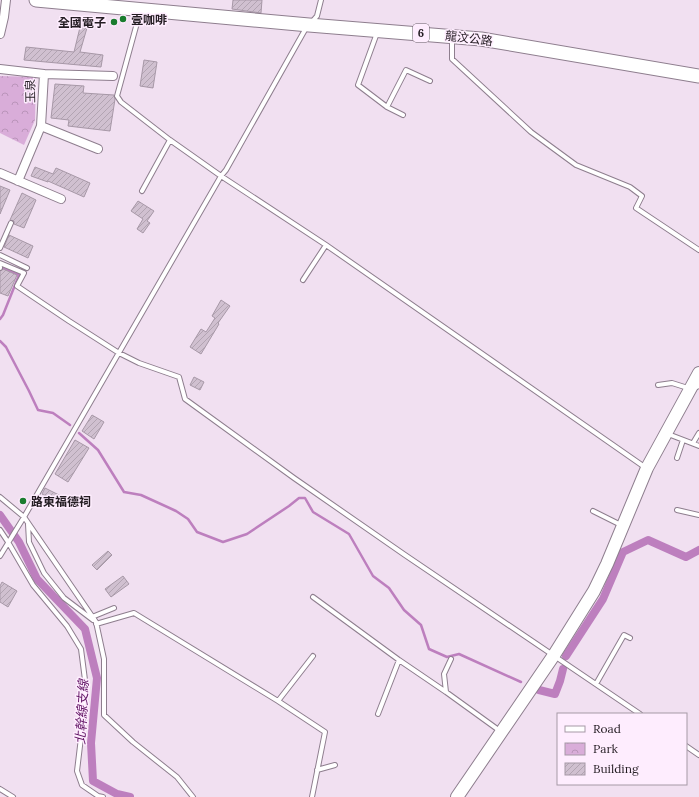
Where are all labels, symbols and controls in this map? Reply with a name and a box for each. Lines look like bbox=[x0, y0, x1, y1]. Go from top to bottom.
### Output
place label: 壹咖啡 bbox=[131, 12, 167, 27]
marker: 壹咖啡 bbox=[118, 14, 128, 24]
place label: 全國電子 bbox=[58, 15, 106, 30]
marker: 全國電子 bbox=[109, 17, 119, 27]
road number: 6 bbox=[413, 24, 429, 42]
street label: 龍汶公路 bbox=[444, 28, 494, 48]
street label: 玉泉 bbox=[22, 79, 38, 103]
place label: 路東福德祠 bbox=[31, 494, 91, 509]
marker: 路東福德祠 bbox=[18, 496, 28, 506]
water label: 北幹線支線 bbox=[72, 677, 92, 745]
legend bbox=[557, 713, 687, 785]
text: Road bbox=[593, 721, 621, 736]
text: Park bbox=[593, 741, 619, 756]
text: Building bbox=[593, 761, 639, 776]

